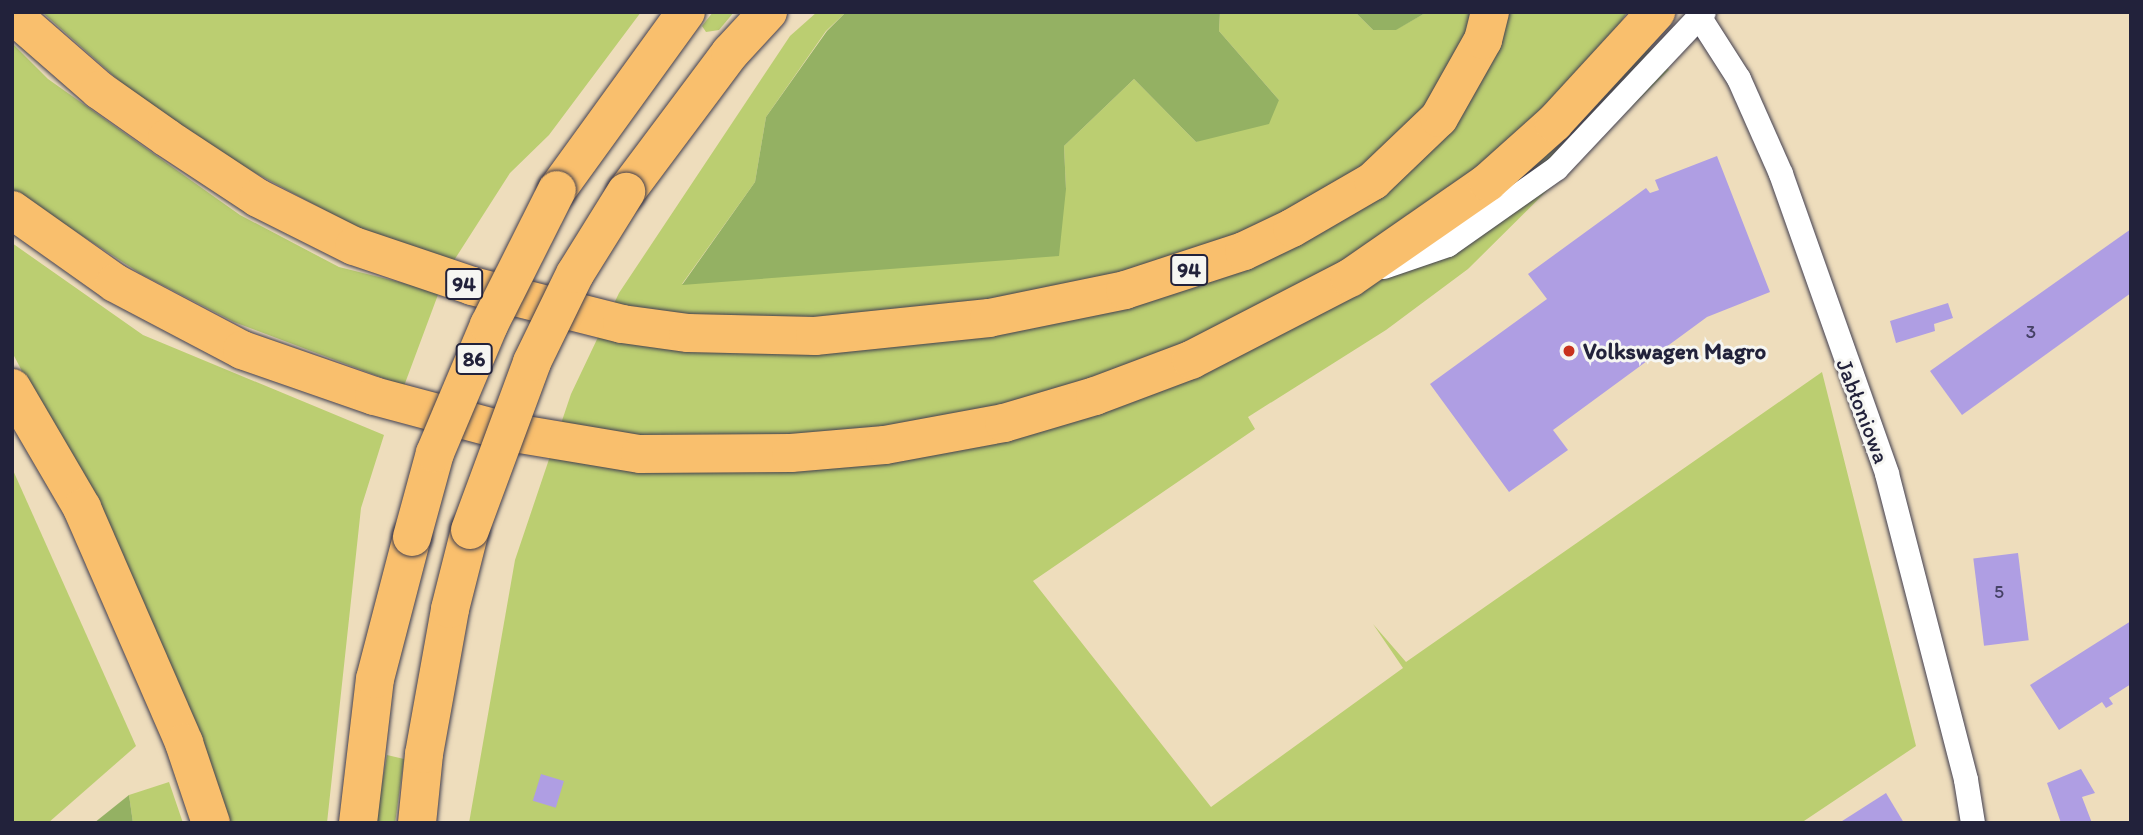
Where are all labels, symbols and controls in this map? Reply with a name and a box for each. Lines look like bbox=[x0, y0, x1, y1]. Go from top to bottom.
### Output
road number: 94 bbox=[1170, 252, 1208, 288]
road number: 94 bbox=[445, 266, 483, 302]
house number: 3 bbox=[2026, 321, 2036, 343]
place label: Volkswagen Magro bbox=[1583, 337, 1766, 365]
road number: 86 bbox=[455, 342, 493, 376]
marker: Volkswagen Magro bbox=[1561, 343, 1577, 359]
street label: Jabłoniowa bbox=[1830, 355, 1896, 467]
house number: 5 bbox=[1994, 581, 2004, 603]

